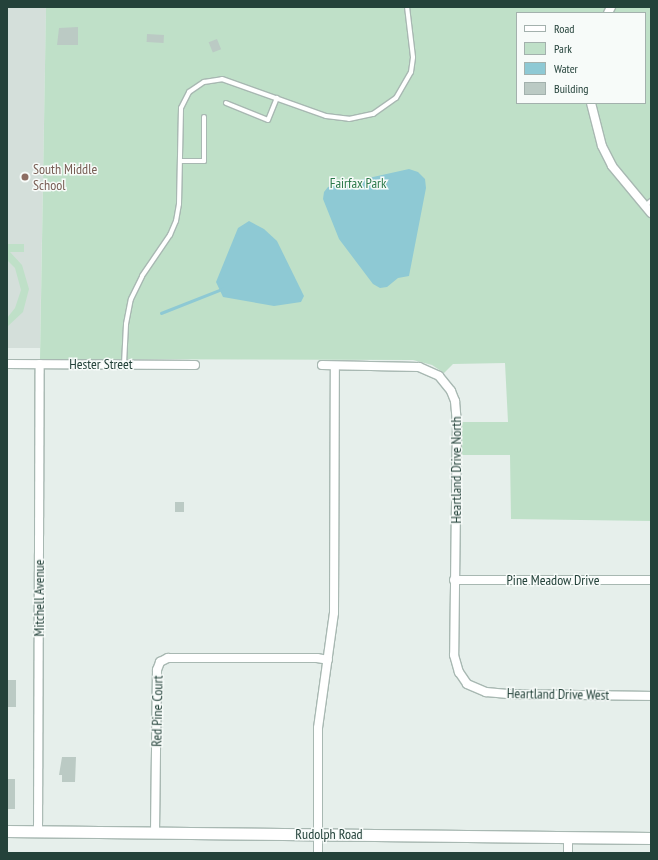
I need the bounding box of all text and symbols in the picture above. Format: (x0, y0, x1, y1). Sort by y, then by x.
legend (516, 12, 646, 104)
text: Road (554, 21, 574, 36)
text: Park (554, 41, 572, 56)
text: Water (554, 61, 578, 76)
text: Building (554, 81, 589, 96)
place label: South Middle School (33, 161, 97, 194)
marker: South Middle School (20, 172, 30, 182)
park label: Fairfax Park (330, 175, 386, 191)
street label: Hester Street (69, 356, 133, 372)
street label: Heartland Drive North (448, 416, 464, 524)
street label: Mitchell Avenue (31, 559, 47, 637)
street label: Pine Meadow Drive (506, 572, 600, 588)
street label: Red Pine Court (148, 675, 166, 747)
street label: Heartland Drive West (507, 685, 609, 703)
street label: Rudolph Road (295, 826, 363, 842)

